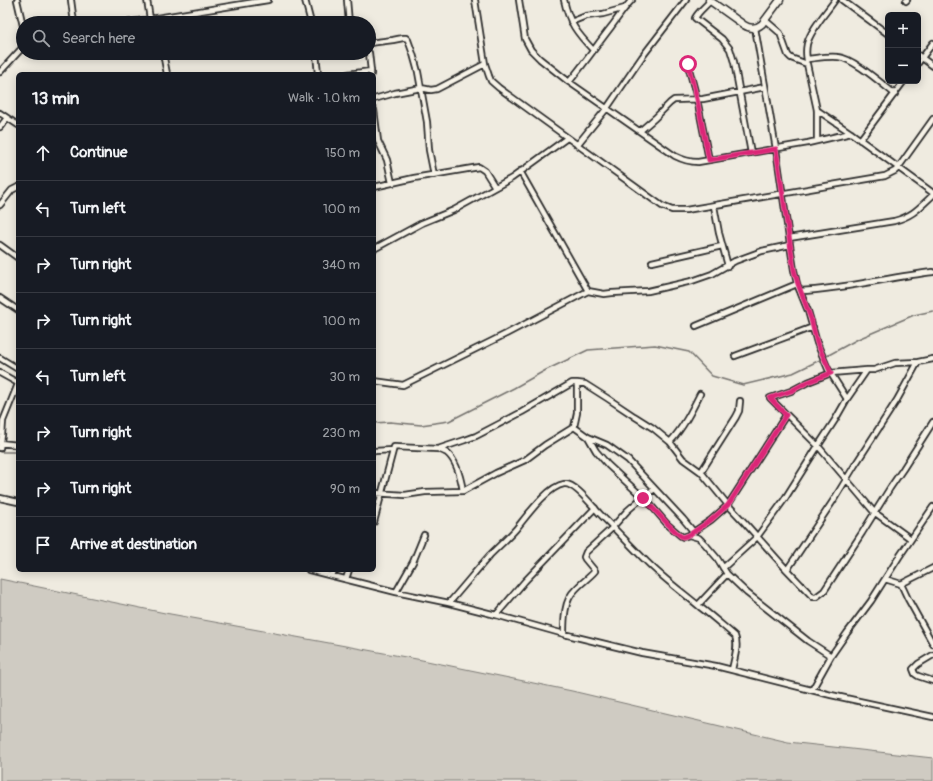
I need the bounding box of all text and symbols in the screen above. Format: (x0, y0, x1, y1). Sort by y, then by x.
map controls (885, 12, 921, 84)
button: + (885, 12, 921, 48)
search box (16, 16, 376, 60)
icon: search (30, 27, 52, 49)
text: Search here (62, 29, 135, 48)
button: − (885, 48, 921, 84)
route start (679, 55, 697, 73)
text: 13 min (32, 88, 79, 109)
text: Walk · 1.0 km (288, 90, 360, 106)
icon: ahead (32, 142, 54, 164)
text: Continue (70, 143, 128, 162)
text: 150 m (325, 145, 360, 161)
icon: left (32, 198, 54, 220)
text: Turn left (70, 199, 126, 218)
text: 100 m (323, 201, 360, 217)
icon: right (32, 254, 54, 276)
text: Turn right (70, 255, 131, 274)
text: 340 m (322, 257, 360, 273)
icon: right (32, 310, 54, 332)
text: Turn right (70, 311, 131, 330)
text: 100 m (323, 313, 360, 329)
icon: left (32, 366, 54, 388)
text: Turn left (70, 367, 126, 386)
text: 30 m (330, 369, 360, 385)
icon: right (32, 422, 54, 444)
text: Turn right (70, 423, 131, 442)
text: 230 m (323, 425, 360, 441)
icon: right (32, 478, 54, 500)
text: Turn right (70, 479, 131, 498)
text: 90 m (330, 481, 360, 497)
route end (634, 489, 652, 507)
icon: arrive (32, 534, 54, 556)
text: Arrive at destination (70, 535, 197, 554)

